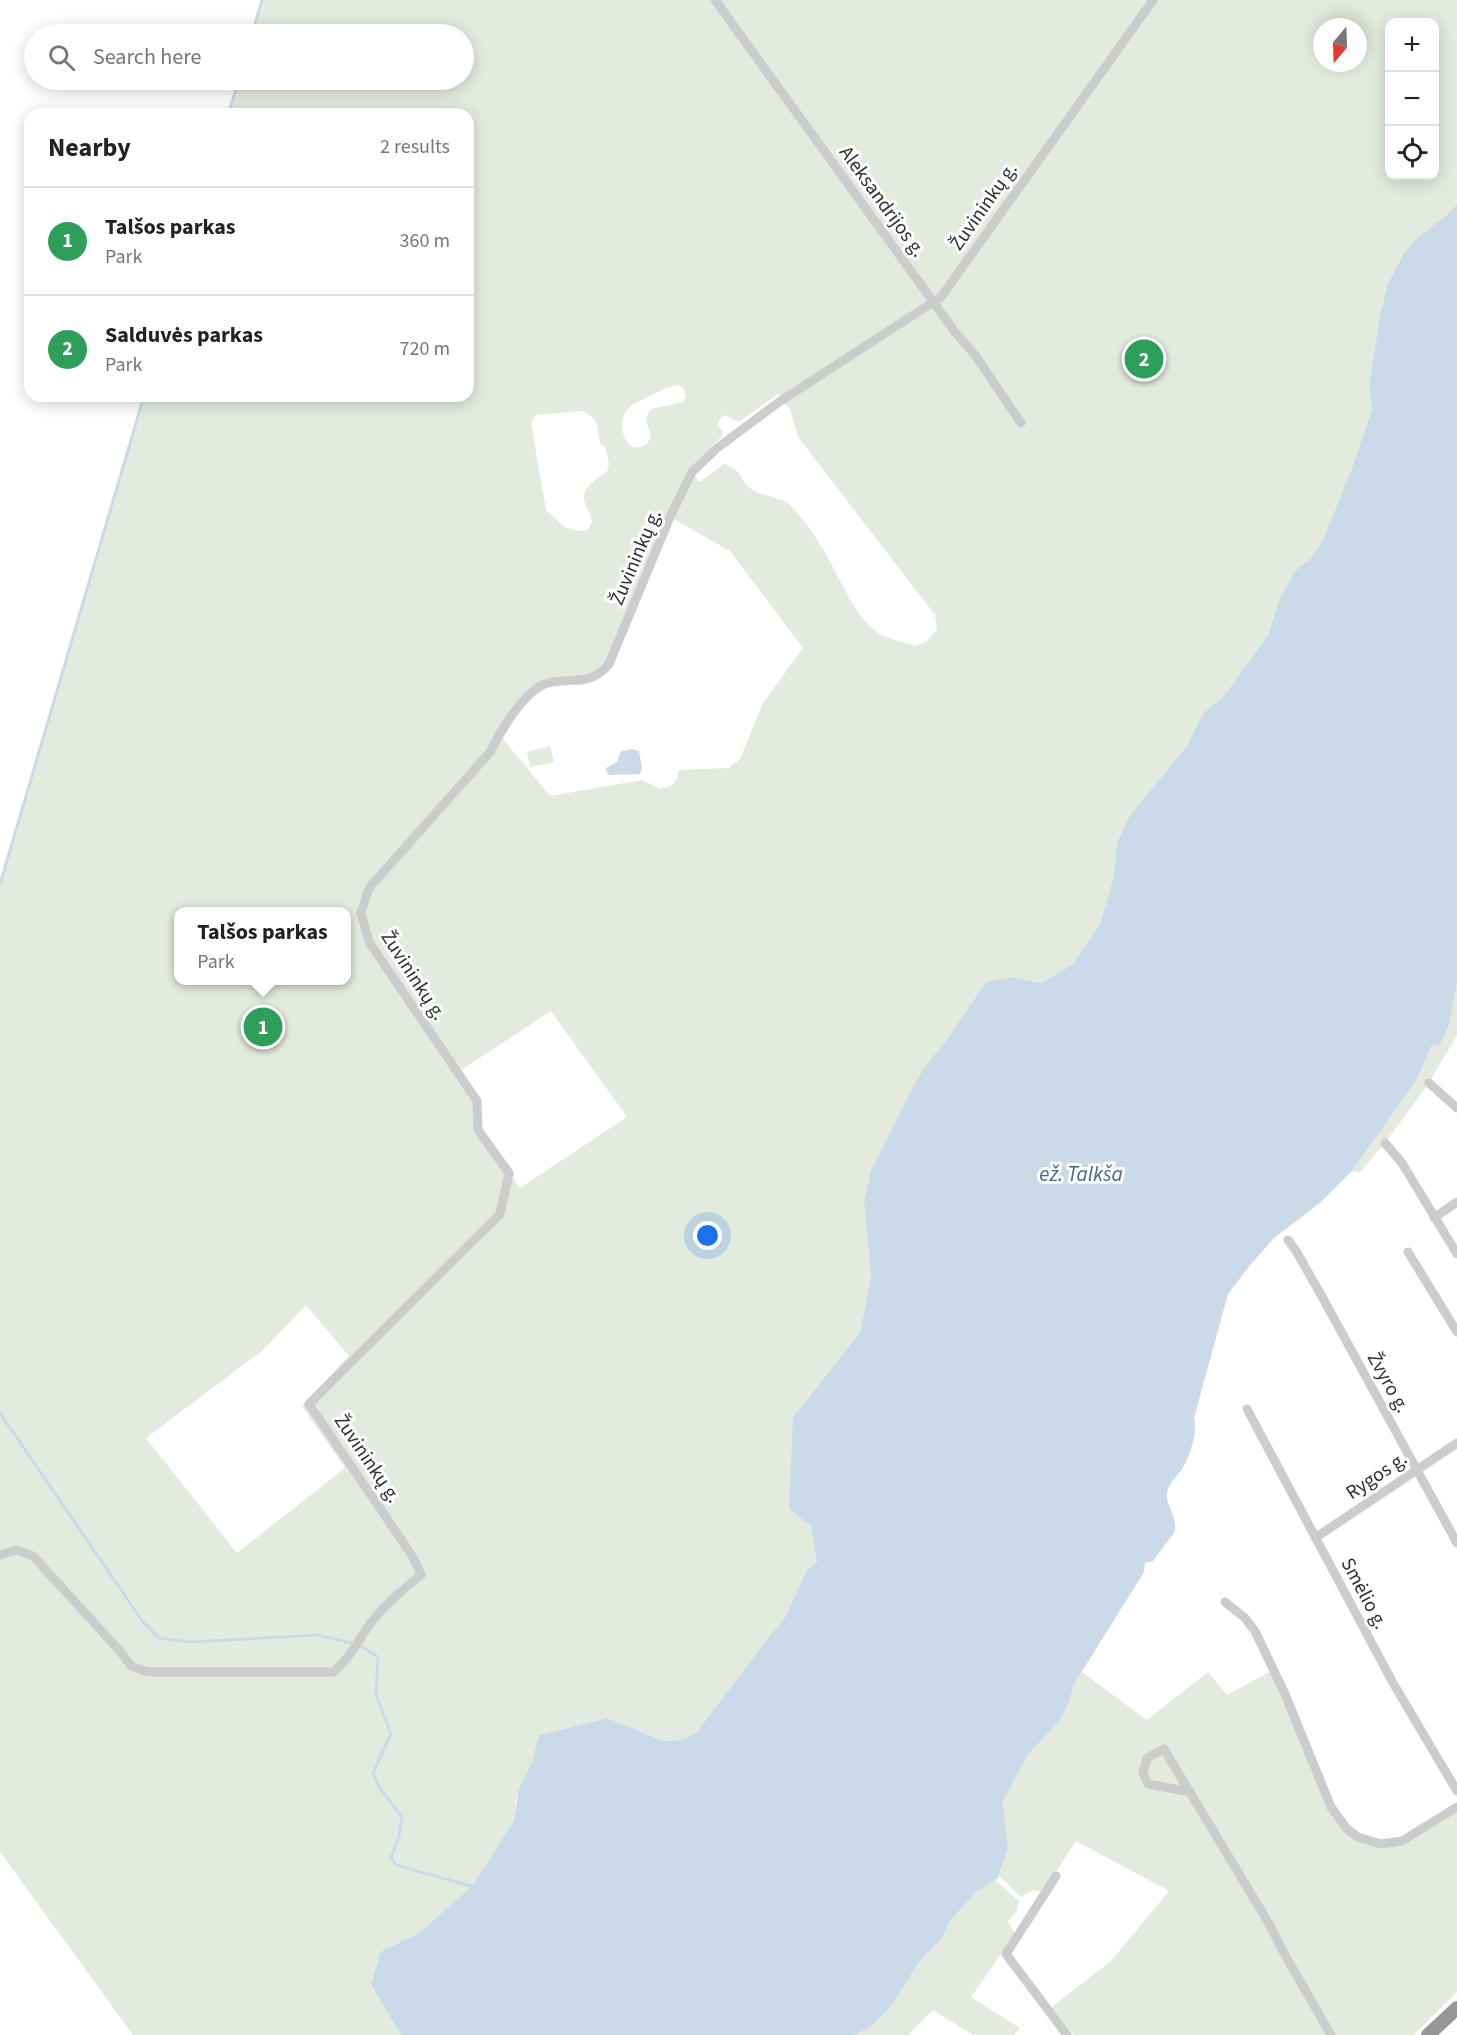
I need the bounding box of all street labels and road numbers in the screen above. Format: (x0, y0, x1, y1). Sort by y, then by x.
street label: Aleksandrijos g. (832, 140, 932, 263)
street label: Žuvininkų g. (943, 157, 1024, 256)
street label: Žuvininkų g. (603, 505, 669, 610)
street label: Žuvininkų g. (374, 925, 453, 1026)
street label: Žvyro g. (1360, 1347, 1416, 1418)
street label: Žuvininkų g. (327, 1409, 407, 1509)
street label: Rygos g. (1340, 1445, 1413, 1507)
street label: Smėlio g. (1334, 1553, 1395, 1634)

